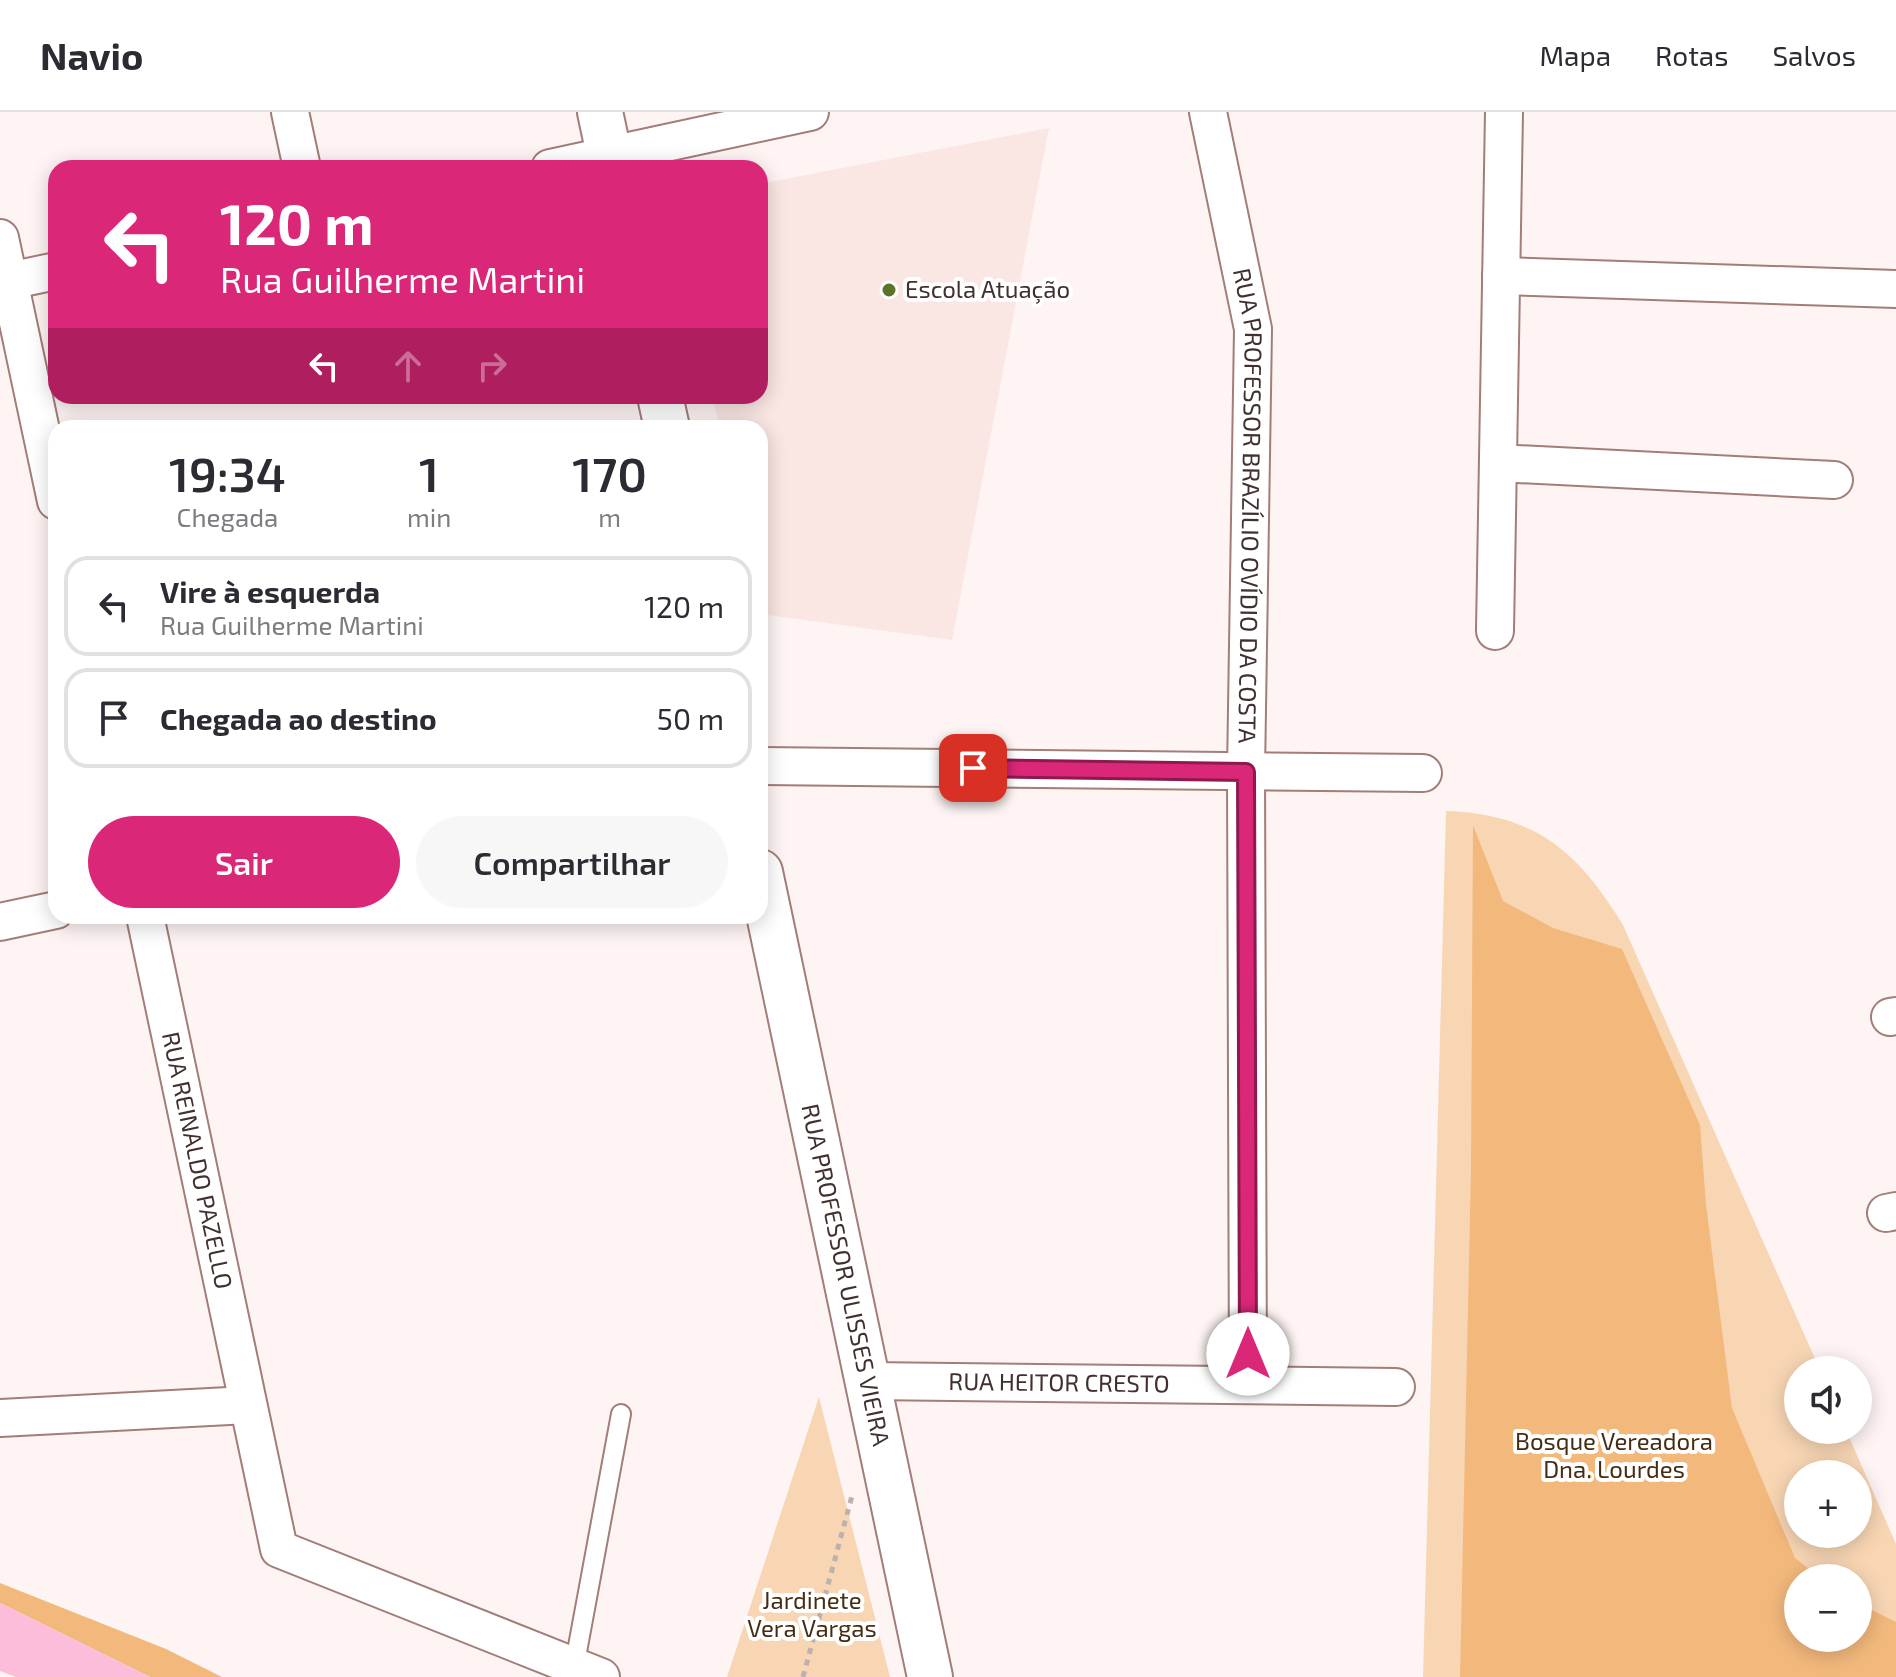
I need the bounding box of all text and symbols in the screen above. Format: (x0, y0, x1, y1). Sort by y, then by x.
text: Navio (40, 32, 143, 78)
text: Mapa (1540, 38, 1611, 72)
text: Rotas (1655, 38, 1728, 72)
text: Salvos (1772, 38, 1856, 72)
text: 120 m (220, 189, 374, 256)
icon: left (88, 192, 192, 296)
text: Rua Guilherme Martini (220, 257, 585, 300)
street label: RUA PROFESSOR BRAZÍLIO OVÍDIO DA COSTA (1228, 265, 1269, 744)
place label: Escola Atuação (905, 274, 1070, 304)
marker: Escola Atuação (880, 281, 898, 299)
icon: left (302, 344, 346, 388)
icon: ahead (386, 344, 430, 388)
icon: right (470, 344, 514, 388)
text: 19:34 (169, 444, 286, 502)
text: 1 (419, 444, 439, 502)
text: 170 (572, 444, 647, 502)
text: Chegada (177, 501, 278, 532)
text: min (407, 501, 451, 532)
text: m (598, 501, 621, 532)
text: Vire à esquerda (160, 573, 380, 609)
icon: left (92, 584, 136, 628)
text: 120 m (644, 588, 724, 624)
text: Rua Guilherme Martini (160, 609, 424, 640)
icon: arrive (92, 696, 136, 740)
text: Chegada ao destino (160, 700, 437, 736)
text: 50 m (657, 700, 724, 736)
pin (939, 734, 1007, 802)
icon: arrive (951, 746, 995, 790)
button: Sair (88, 816, 400, 908)
button: Compartilhar (416, 816, 728, 908)
street label: RUA REINALDO PAZELLO (157, 1029, 240, 1292)
street label: RUA PROFESSOR ULISSES VIEIRA (796, 1101, 897, 1448)
position arrow (1206, 1312, 1290, 1396)
map controls (1784, 1356, 1872, 1652)
button: sound (1784, 1356, 1872, 1444)
street label: RUA HEITOR CRESTO (948, 1366, 1170, 1397)
park label: Bosque Vereadora Dna. Lourdes (1515, 1426, 1713, 1483)
button: + (1784, 1460, 1872, 1548)
button: − (1784, 1564, 1872, 1652)
park label: Jardinete Vera Vargas (747, 1585, 877, 1642)

